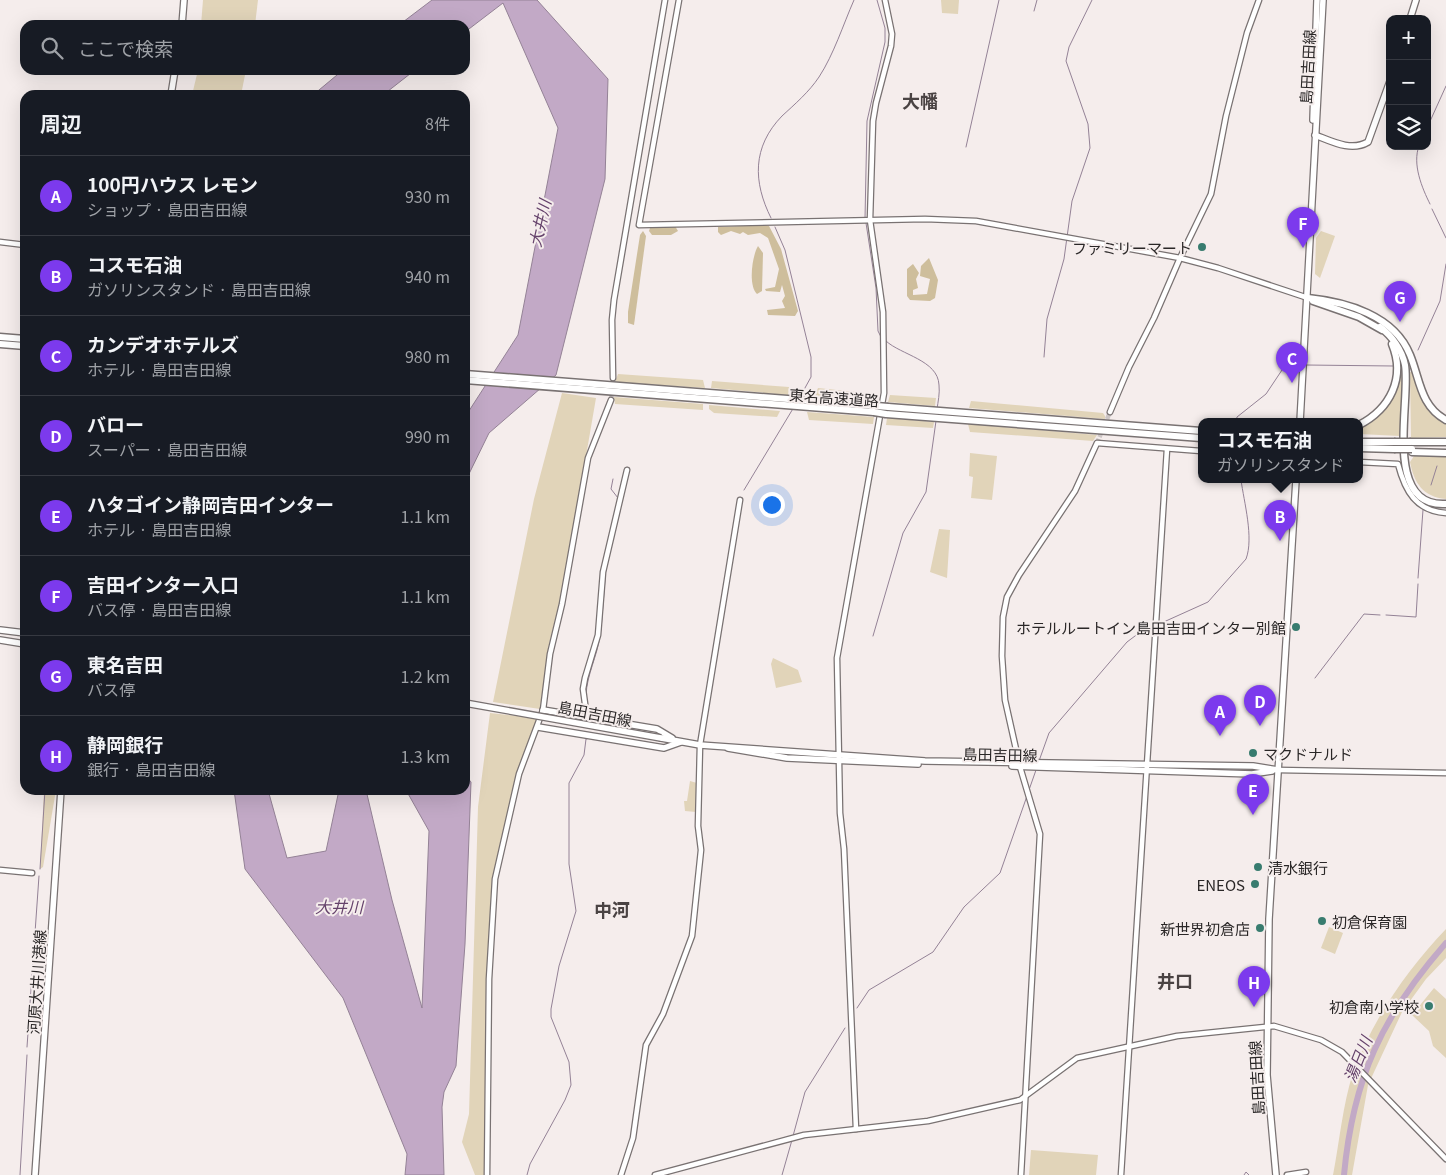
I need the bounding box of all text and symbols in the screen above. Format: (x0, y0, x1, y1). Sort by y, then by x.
map controls (1386, 15, 1431, 150)
button: + (1386, 15, 1431, 60)
search box (20, 20, 470, 75)
street label: 島田吉田線 (1295, 29, 1319, 105)
icon: search (38, 34, 66, 62)
text: ここで検索 (78, 34, 173, 61)
button: − (1386, 60, 1431, 105)
district label: 大幡 (902, 87, 938, 113)
button: layers (1386, 105, 1431, 150)
text: 周辺 (40, 108, 82, 138)
text: 8件 (425, 111, 450, 135)
text: 100円ハウス レモン (87, 170, 258, 197)
text: A (51, 184, 61, 208)
text: 930 m (405, 184, 450, 208)
water label: 大井川 (522, 195, 557, 249)
text: ショップ · 島田吉田線 (87, 197, 247, 221)
pin: F (1287, 207, 1319, 248)
place label: ファミリーマート (1072, 237, 1192, 258)
marker: ファミリーマート (1196, 241, 1208, 253)
text: コスモ石油 (87, 250, 182, 277)
text: B (51, 264, 61, 288)
text: 940 m (405, 264, 450, 288)
text: ガソリンスタンド · 島田吉田線 (87, 277, 311, 301)
pin: G (1384, 281, 1416, 322)
text: カンデオホテルズ (87, 330, 239, 357)
pin: C (1276, 342, 1308, 383)
text: C (51, 344, 61, 368)
text: 980 m (405, 344, 450, 368)
text: ホテル · 島田吉田線 (87, 357, 231, 381)
street label: 東名高速道路 (788, 383, 880, 411)
text: バロー (87, 410, 144, 437)
popup (1198, 418, 1363, 483)
text: D (50, 424, 62, 448)
text: 990 m (405, 424, 450, 448)
text: コスモ石油 (1217, 425, 1312, 452)
text: スーパー · 島田吉田線 (87, 437, 247, 461)
text: ガソリンスタンド (1217, 452, 1344, 476)
text: ハタゴイン静岡吉田インター (87, 490, 334, 517)
your location (759, 492, 785, 518)
pin: B (1264, 500, 1296, 541)
text: E (51, 504, 61, 528)
text: 1.1 km (401, 504, 450, 528)
text: ホテル · 島田吉田線 (87, 517, 231, 541)
text: 吉田インター入口 (87, 570, 239, 597)
text: F (51, 584, 61, 608)
text: 1.1 km (401, 584, 450, 608)
text: バス停 · 島田吉田線 (87, 597, 231, 621)
place label: ホテルルートイン島田吉田インター別館 (1016, 617, 1286, 638)
marker: ホテルルートイン島田吉田インター別館 (1290, 621, 1302, 633)
text: 東名吉田 (87, 650, 163, 677)
text: G (50, 664, 62, 688)
text: 1.2 km (401, 664, 450, 688)
text: バス停 (87, 677, 135, 701)
pin: D (1244, 685, 1276, 726)
pin: A (1204, 695, 1236, 736)
street label: 島田吉田線 (556, 696, 634, 730)
text: 静岡銀行 (87, 730, 163, 757)
street label: 島田吉田線 (962, 743, 1038, 765)
place label: マクドナルド (1263, 743, 1353, 764)
text: H (50, 744, 62, 768)
text: 1.3 km (401, 744, 450, 768)
marker: マクドナルド (1247, 747, 1259, 759)
text: 銀行 · 島田吉田線 (87, 757, 215, 781)
pin: E (1237, 774, 1269, 815)
place label: 清水銀行 (1268, 857, 1328, 878)
marker: 清水銀行 (1252, 861, 1264, 873)
place label: ENEOS (1196, 874, 1245, 895)
marker: ENEOS (1249, 878, 1261, 890)
water label: 大井川 (315, 894, 365, 918)
district label: 中河 (594, 896, 630, 922)
place label: 初倉保育園 (1332, 911, 1407, 932)
marker: 初倉保育園 (1316, 915, 1328, 927)
place label: 新世界初倉店 (1160, 918, 1250, 939)
marker: 新世界初倉店 (1254, 922, 1266, 934)
street label: 河原大井川港線 (22, 929, 50, 1035)
pin: H (1238, 966, 1270, 1007)
district label: 井口 (1157, 967, 1193, 993)
place label: 初倉南小学校 (1329, 996, 1419, 1017)
marker: 初倉南小学校 (1423, 1000, 1435, 1012)
water label: 湯日川 (1337, 1030, 1378, 1086)
street label: 島田吉田線 (1244, 1040, 1268, 1116)

